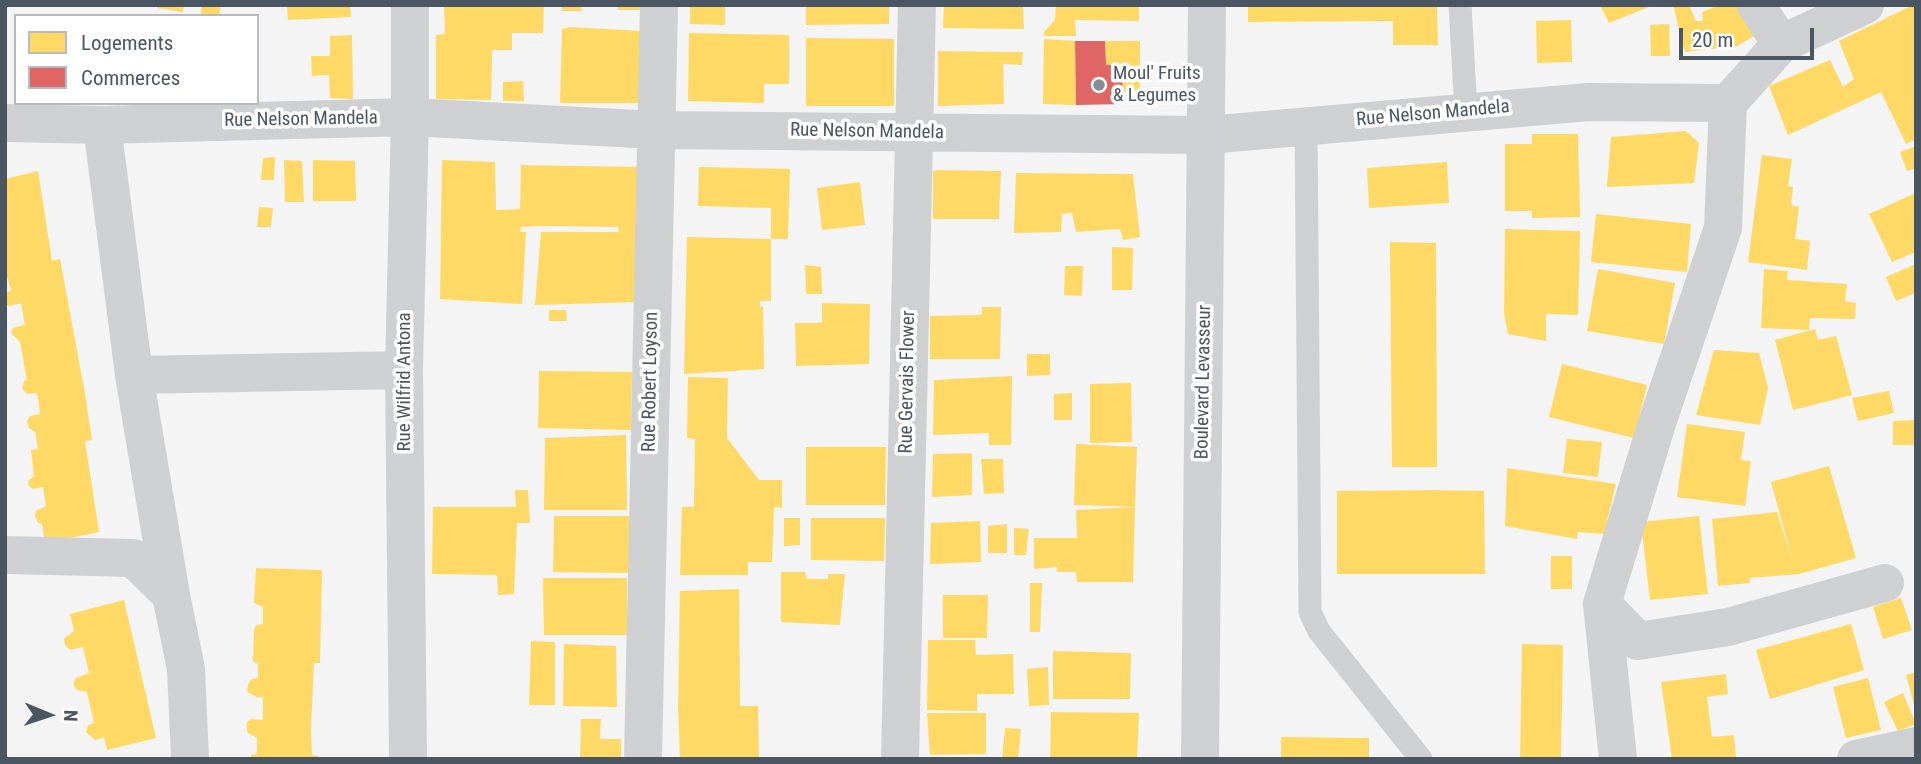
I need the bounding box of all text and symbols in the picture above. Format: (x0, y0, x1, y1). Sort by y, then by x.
legend (14, 14, 259, 105)
scale bar (1683, 14, 1818, 58)
text: 20 m (1692, 28, 1733, 52)
text: Logements (81, 31, 173, 55)
place label: Moul' Fruits & Legumes (1113, 63, 1201, 107)
text: Commerces (81, 66, 180, 90)
marker: Moul' Fruits & Legumes (1091, 77, 1107, 93)
street label: Rue Nelson Mandela (1355, 96, 1511, 132)
street label: Rue Nelson Mandela (224, 107, 378, 133)
street label: Rue Nelson Mandela (790, 119, 944, 145)
street label: Boulevard Levasseur (1191, 304, 1217, 460)
street label: Rue Gervais Flower (895, 310, 921, 454)
street label: Rue Wilfrid Antona (394, 312, 416, 452)
street label: Rue Robert Loyson (638, 312, 664, 452)
north arrow (14, 680, 84, 750)
text: N (59, 710, 82, 722)

